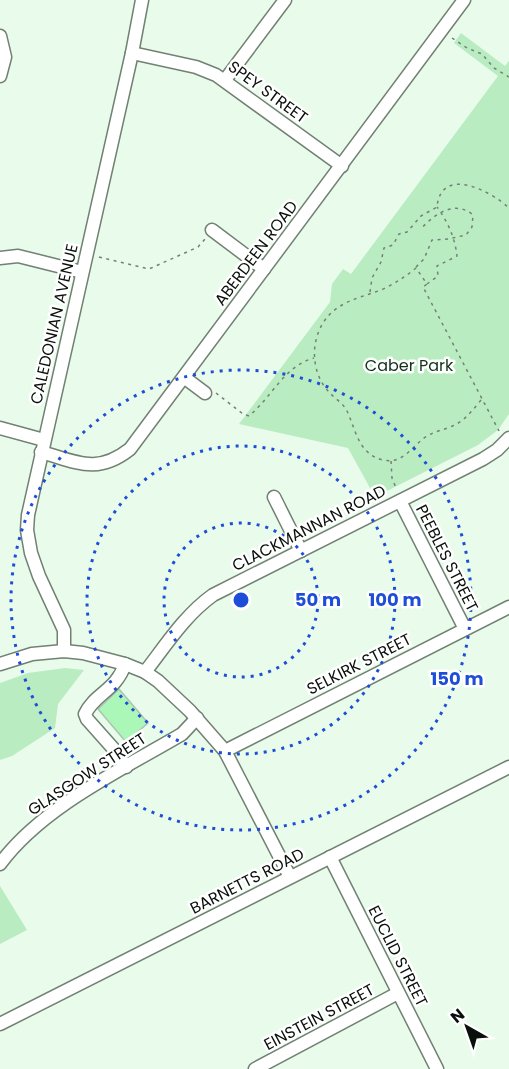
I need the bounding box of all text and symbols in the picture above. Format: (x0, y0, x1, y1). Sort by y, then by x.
street label: SPEY STREET (223, 55, 313, 129)
street label: ABERDEEN ROAD (209, 196, 303, 310)
street label: CALEDONIAN AVENUE (24, 242, 84, 406)
park label: Caber Park (365, 354, 454, 377)
street label: CLACKMANNAN ROAD (228, 479, 390, 577)
street label: PEEBLES STREET (410, 501, 484, 616)
text: 50 m (295, 587, 341, 612)
text: 100 m (368, 587, 422, 612)
centre of rings (231, 590, 251, 610)
street label: SELKIRK STREET (303, 628, 416, 700)
text: 150 m (430, 666, 484, 691)
street label: GLASGOW STREET (23, 727, 151, 821)
street label: BARNETTS ROAD (186, 842, 308, 920)
street label: EUCLID STREET (363, 901, 434, 1011)
street label: EINSTEIN STREET (260, 978, 379, 1056)
north arrow (437, 997, 497, 1057)
text: N (446, 1003, 470, 1029)

